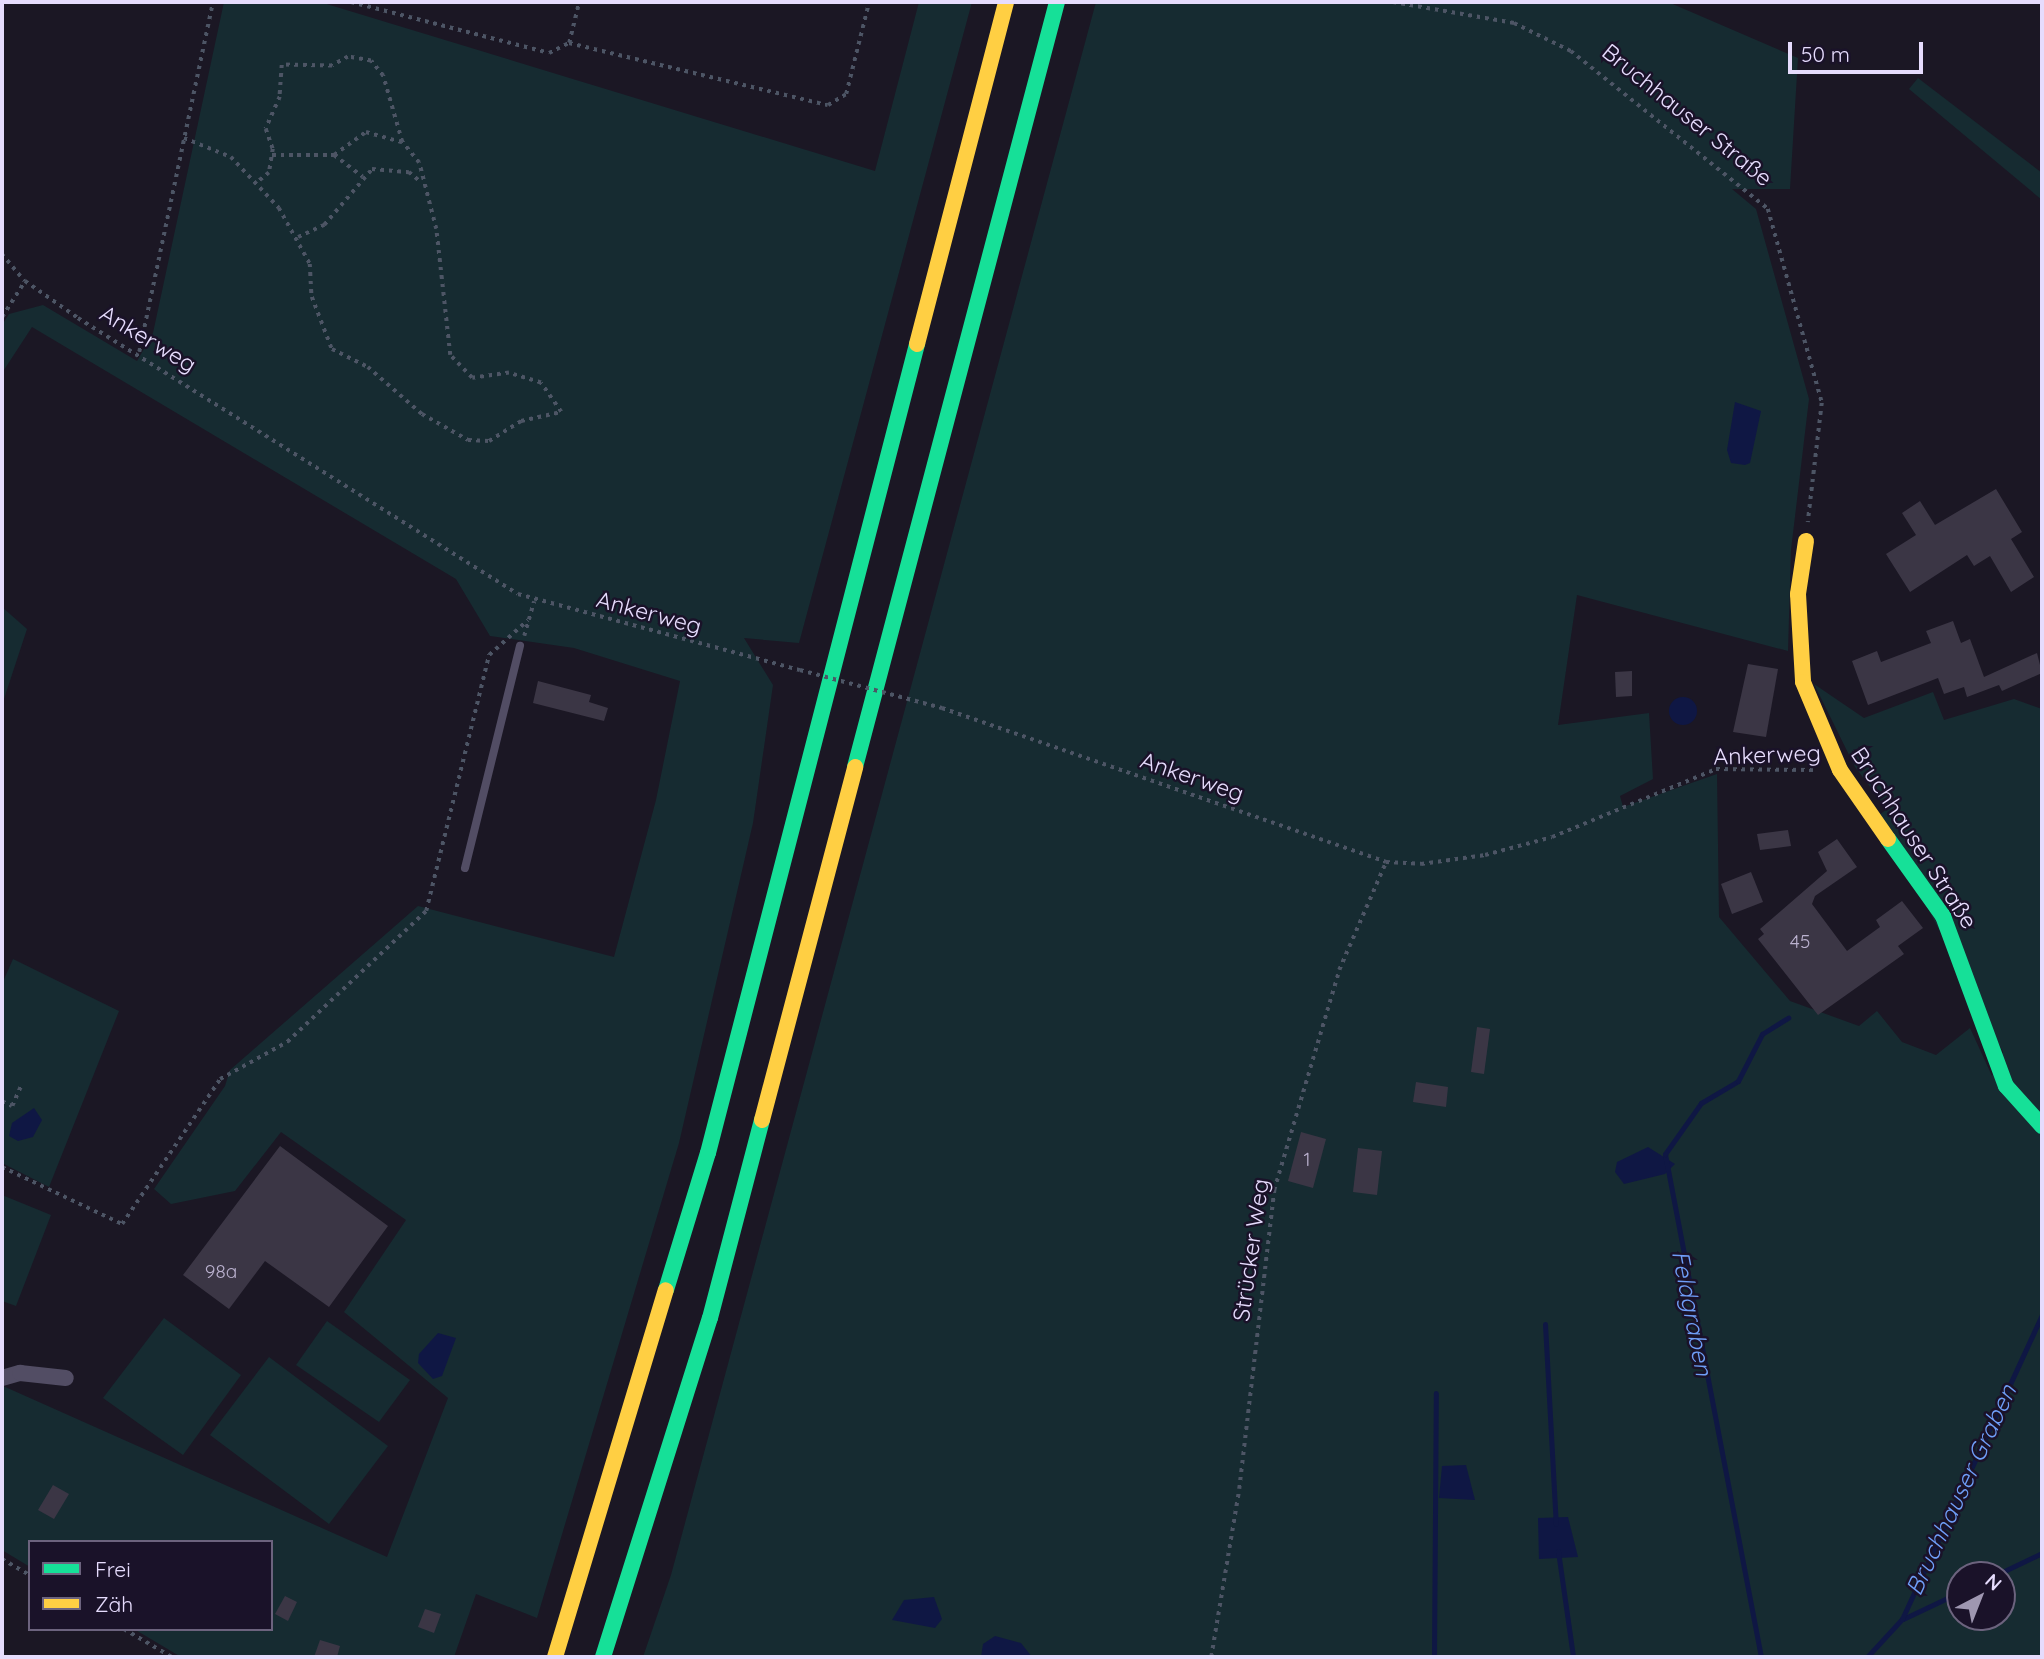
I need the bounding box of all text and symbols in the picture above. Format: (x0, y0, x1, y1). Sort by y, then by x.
scale bar (1792, 28, 1927, 72)
street label: Bruchhauser Straße (1596, 38, 1778, 192)
text: 50 m (1801, 41, 1850, 67)
street label: Ankerweg (95, 299, 201, 379)
street label: Ankerweg (594, 586, 704, 640)
street label: Ankerweg (1713, 739, 1821, 771)
street label: Bruchhauser Straße (1845, 742, 1983, 934)
street label: Ankerweg (1137, 746, 1247, 808)
house number: 45 (1790, 931, 1810, 953)
house number: 1 (1303, 1149, 1311, 1171)
street label: Strücker Weg (1227, 1177, 1275, 1323)
water label: Feldgraben (1666, 1248, 1718, 1378)
house number: 98a (205, 1261, 237, 1283)
water label: Bruchhauser Graben (1900, 1380, 2022, 1600)
legend (28, 1540, 273, 1631)
text: Frei (95, 1556, 131, 1582)
north arrow (1946, 1561, 2016, 1631)
text: N (1980, 1568, 2007, 1595)
text: Zäh (95, 1591, 133, 1617)

